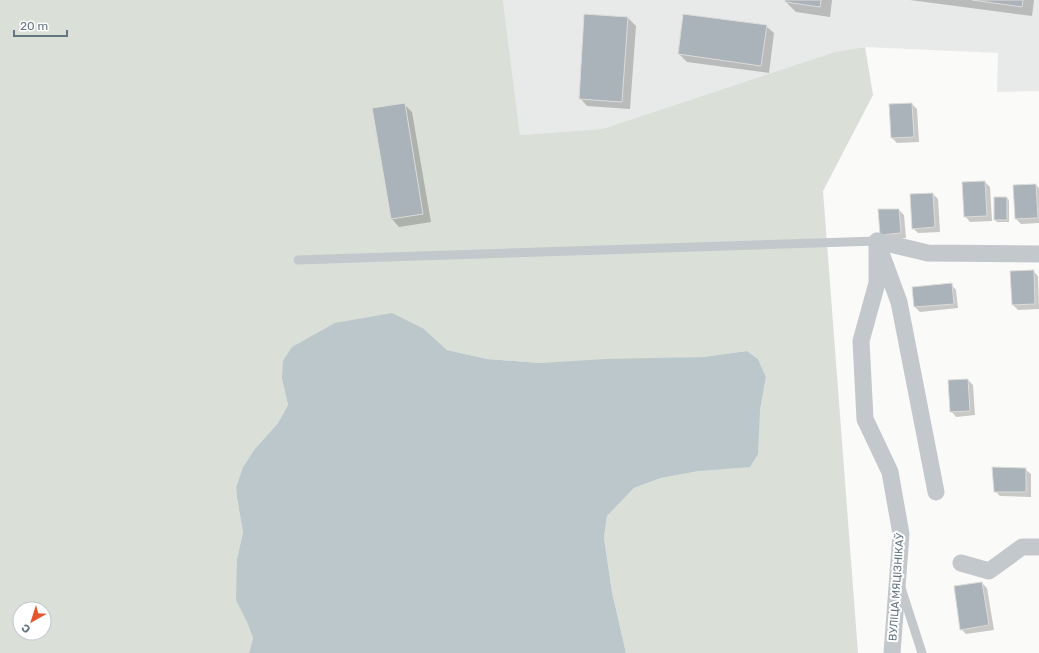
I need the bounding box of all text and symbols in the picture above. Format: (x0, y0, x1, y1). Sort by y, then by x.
scale bar (14, 12, 67, 38)
text: 20 m (20, 19, 48, 33)
street label: ВУЛІЦА МЯЦІЗНІКАЎ (886, 532, 907, 641)
north arrow (12, 601, 52, 641)
text: С (19, 621, 33, 636)

